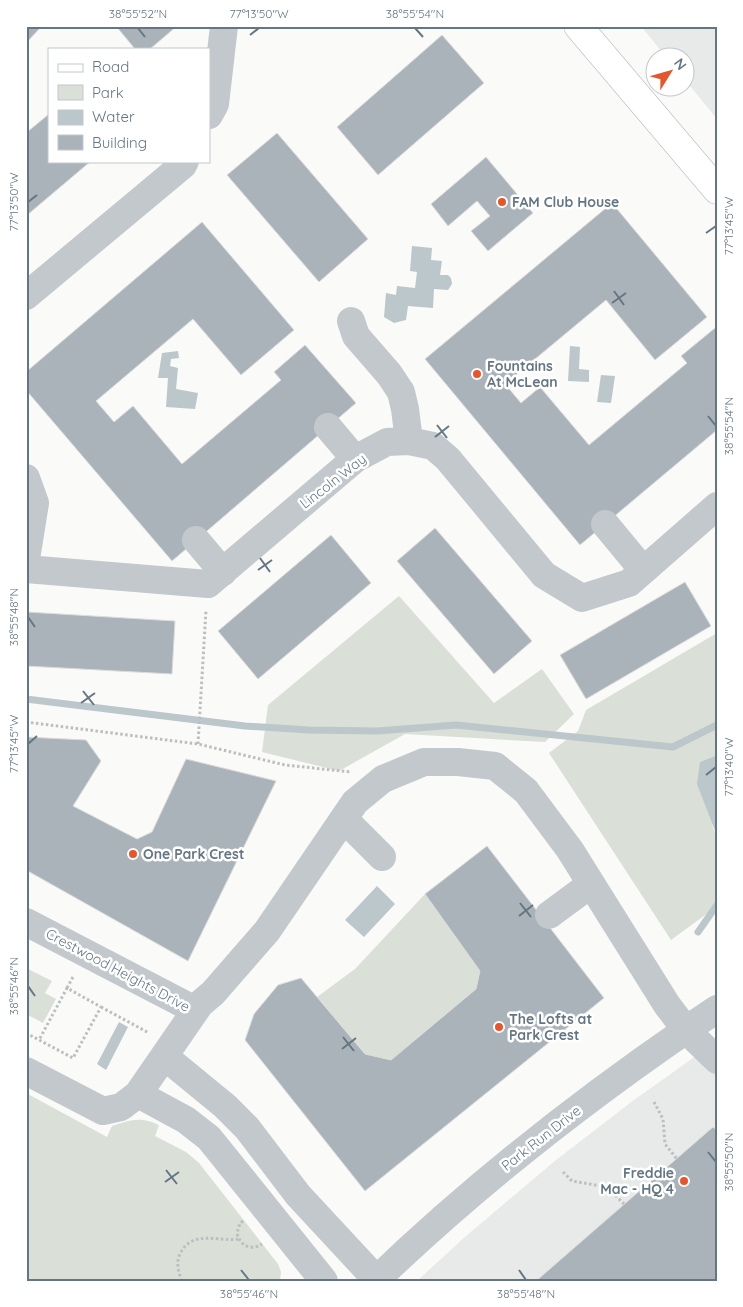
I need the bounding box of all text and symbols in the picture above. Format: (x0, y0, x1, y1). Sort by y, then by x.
text: 38°55'52"N (109, 6, 167, 21)
text: 77°13'50"W (229, 6, 289, 21)
text: 38°55'54"N (386, 6, 444, 21)
legend (48, 48, 210, 162)
north arrow (646, 48, 696, 98)
text: N (670, 55, 691, 74)
text: Road (92, 57, 129, 76)
text: Park (92, 83, 124, 102)
text: Water (92, 107, 135, 126)
text: Building (92, 133, 147, 152)
text: 77°13'50"W (6, 172, 21, 232)
place label: FAM Club House (512, 193, 619, 211)
marker: FAM Club House (496, 196, 508, 208)
text: 77°13'45"W (721, 196, 736, 255)
place label: Fountains At McLean (487, 357, 558, 391)
marker: Fountains At McLean (471, 368, 483, 380)
text: 38°55'54"N (721, 397, 736, 455)
street label: Lincoln Way (296, 450, 370, 512)
text: 38°55'48"N (6, 588, 21, 646)
text: 77°13'45"W (6, 714, 21, 773)
text: 77°13'40"W (721, 737, 736, 797)
place label: One Park Crest (143, 845, 245, 863)
marker: One Park Crest (127, 848, 139, 860)
street label: Crestwood Heights Drive (43, 924, 193, 1016)
text: 38°55'46"N (6, 957, 21, 1015)
place label: The Lofts at Park Crest (509, 1010, 592, 1044)
marker: The Lofts at Park Crest (493, 1021, 505, 1033)
street label: Park Run Drive (498, 1101, 585, 1175)
text: 38°55'50"N (721, 1132, 736, 1192)
place label: Freddie Mac - HQ 4 (600, 1164, 674, 1198)
marker: Freddie Mac - HQ 4 (678, 1175, 690, 1187)
text: 38°55'46"N (220, 1286, 278, 1301)
text: 38°55'48"N (497, 1286, 555, 1301)

